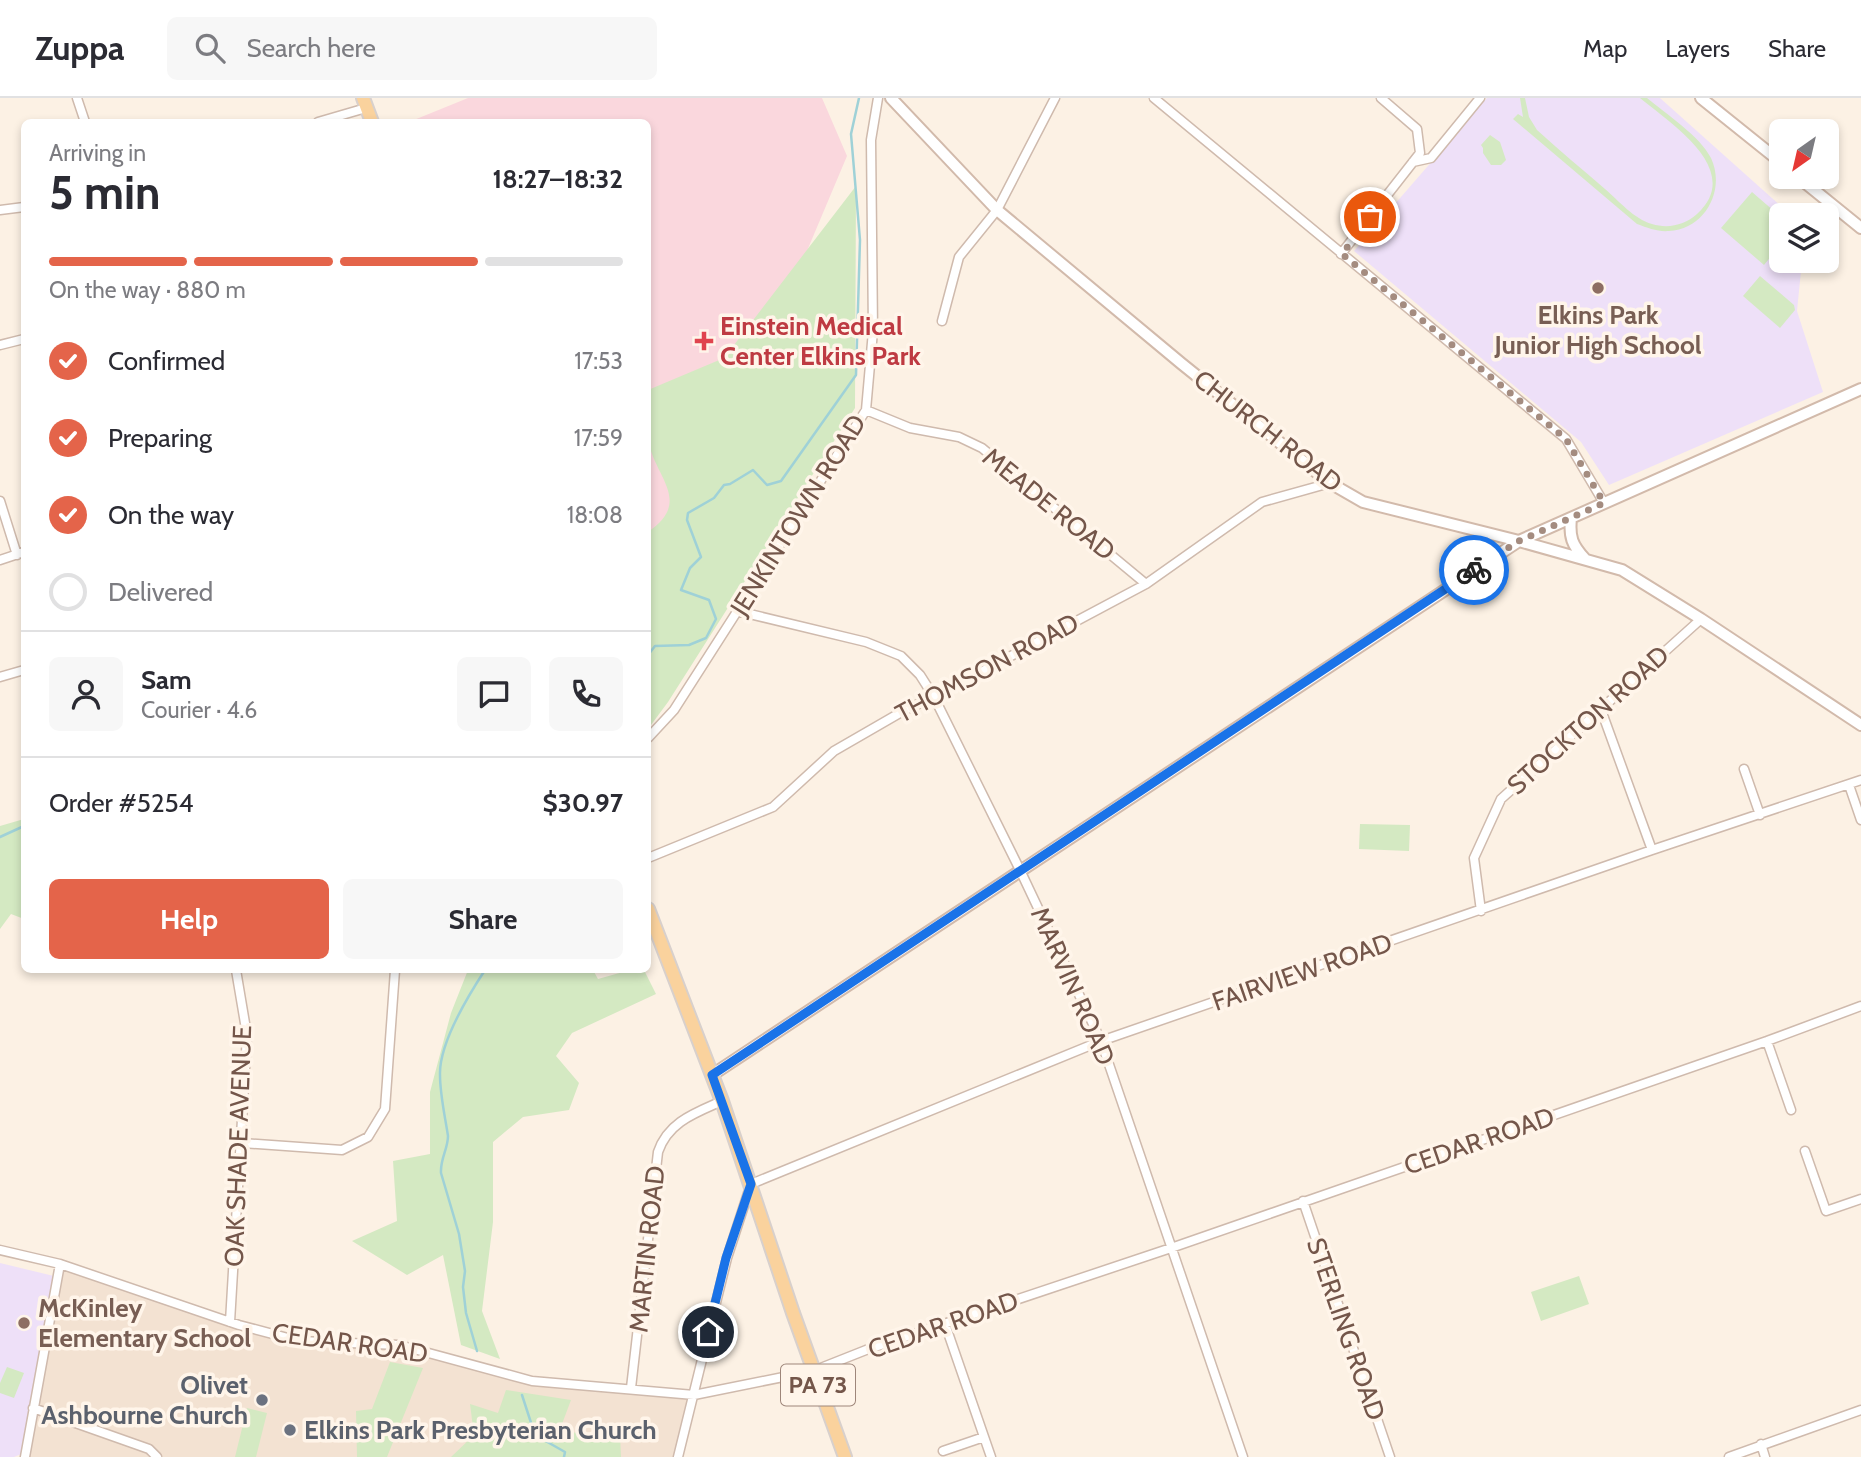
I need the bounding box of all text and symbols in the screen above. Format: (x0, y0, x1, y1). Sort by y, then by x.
search box (167, 17, 657, 80)
text: Zuppa (35, 28, 125, 68)
icon: search (191, 29, 229, 67)
text: Search here (247, 32, 376, 64)
text: Map (1583, 34, 1627, 63)
text: Layers (1665, 34, 1730, 63)
text: Share (1768, 34, 1826, 63)
north arrow (1769, 119, 1839, 189)
map controls (1769, 119, 1839, 273)
text: Arriving in (49, 139, 146, 167)
text: 18:27–18:32 (492, 163, 623, 195)
text: 5 min (49, 165, 160, 221)
pin (1340, 187, 1400, 247)
icon: bag (1351, 198, 1389, 236)
button: layers (1769, 203, 1839, 273)
text: On the way · 880 m (49, 276, 246, 304)
marker: Elkins Park Junior High School (1590, 280, 1606, 296)
place label: Elkins Park Junior High School (1493, 299, 1702, 361)
place label: Einstein Medical Center Elkins Park (720, 310, 921, 372)
marker: Einstein Medical Center Elkins Park (694, 331, 714, 351)
icon: check (49, 342, 87, 380)
text: Confirmed (108, 345, 225, 377)
text: 17:53 (574, 347, 623, 375)
street label: CHURCH ROAD (1187, 363, 1349, 499)
street label: JENKINTOWN ROAD (723, 409, 873, 622)
icon: check (49, 419, 87, 457)
text: Preparing (108, 422, 212, 454)
text: 17:59 (574, 424, 623, 452)
street label: MEADE ROAD (976, 441, 1122, 567)
icon: check (49, 496, 87, 534)
text: On the way (108, 499, 234, 531)
text: 18:08 (567, 501, 623, 529)
courier (1439, 535, 1509, 605)
icon: bike (1455, 551, 1493, 589)
text: Delivered (108, 576, 213, 608)
street label: THOMSON ROAD (890, 606, 1084, 730)
street label: STOCKTON ROAD (1500, 639, 1676, 801)
button: person (49, 657, 123, 731)
button: chat (457, 657, 531, 731)
button: phone (549, 657, 623, 731)
text: Sam (141, 664, 192, 696)
text: Courier · 4.6 (141, 696, 257, 724)
text: Order #5254 (49, 787, 194, 819)
text: $30.97 (543, 787, 623, 819)
button: Help (49, 879, 329, 959)
button: Share (343, 879, 623, 959)
street label: MARVIN ROAD (1024, 902, 1122, 1070)
street label: FAIRVIEW ROAD (1208, 926, 1396, 1018)
street label: OAK SHADE AVENUE (218, 1025, 258, 1267)
street label: CEDAR ROAD (1400, 1100, 1558, 1182)
street label: MARTIN ROAD (622, 1164, 672, 1334)
street label: STERLING ROAD (1300, 1234, 1392, 1424)
street label: CEDAR ROAD (864, 1284, 1022, 1366)
place label: McKinley Elementary School (38, 1292, 251, 1354)
pin (678, 1302, 738, 1362)
icon: home (689, 1313, 727, 1351)
marker: McKinley Elementary School (16, 1315, 32, 1331)
street label: CEDAR ROAD (270, 1316, 430, 1370)
road number: PA 73 (781, 1364, 855, 1406)
place label: Olivet Ashbourne Church (41, 1369, 248, 1431)
marker: Olivet Ashbourne Church (254, 1392, 270, 1408)
place label: Elkins Park Presbyterian Church (304, 1414, 657, 1446)
marker: Elkins Park Presbyterian Church (282, 1422, 298, 1438)

